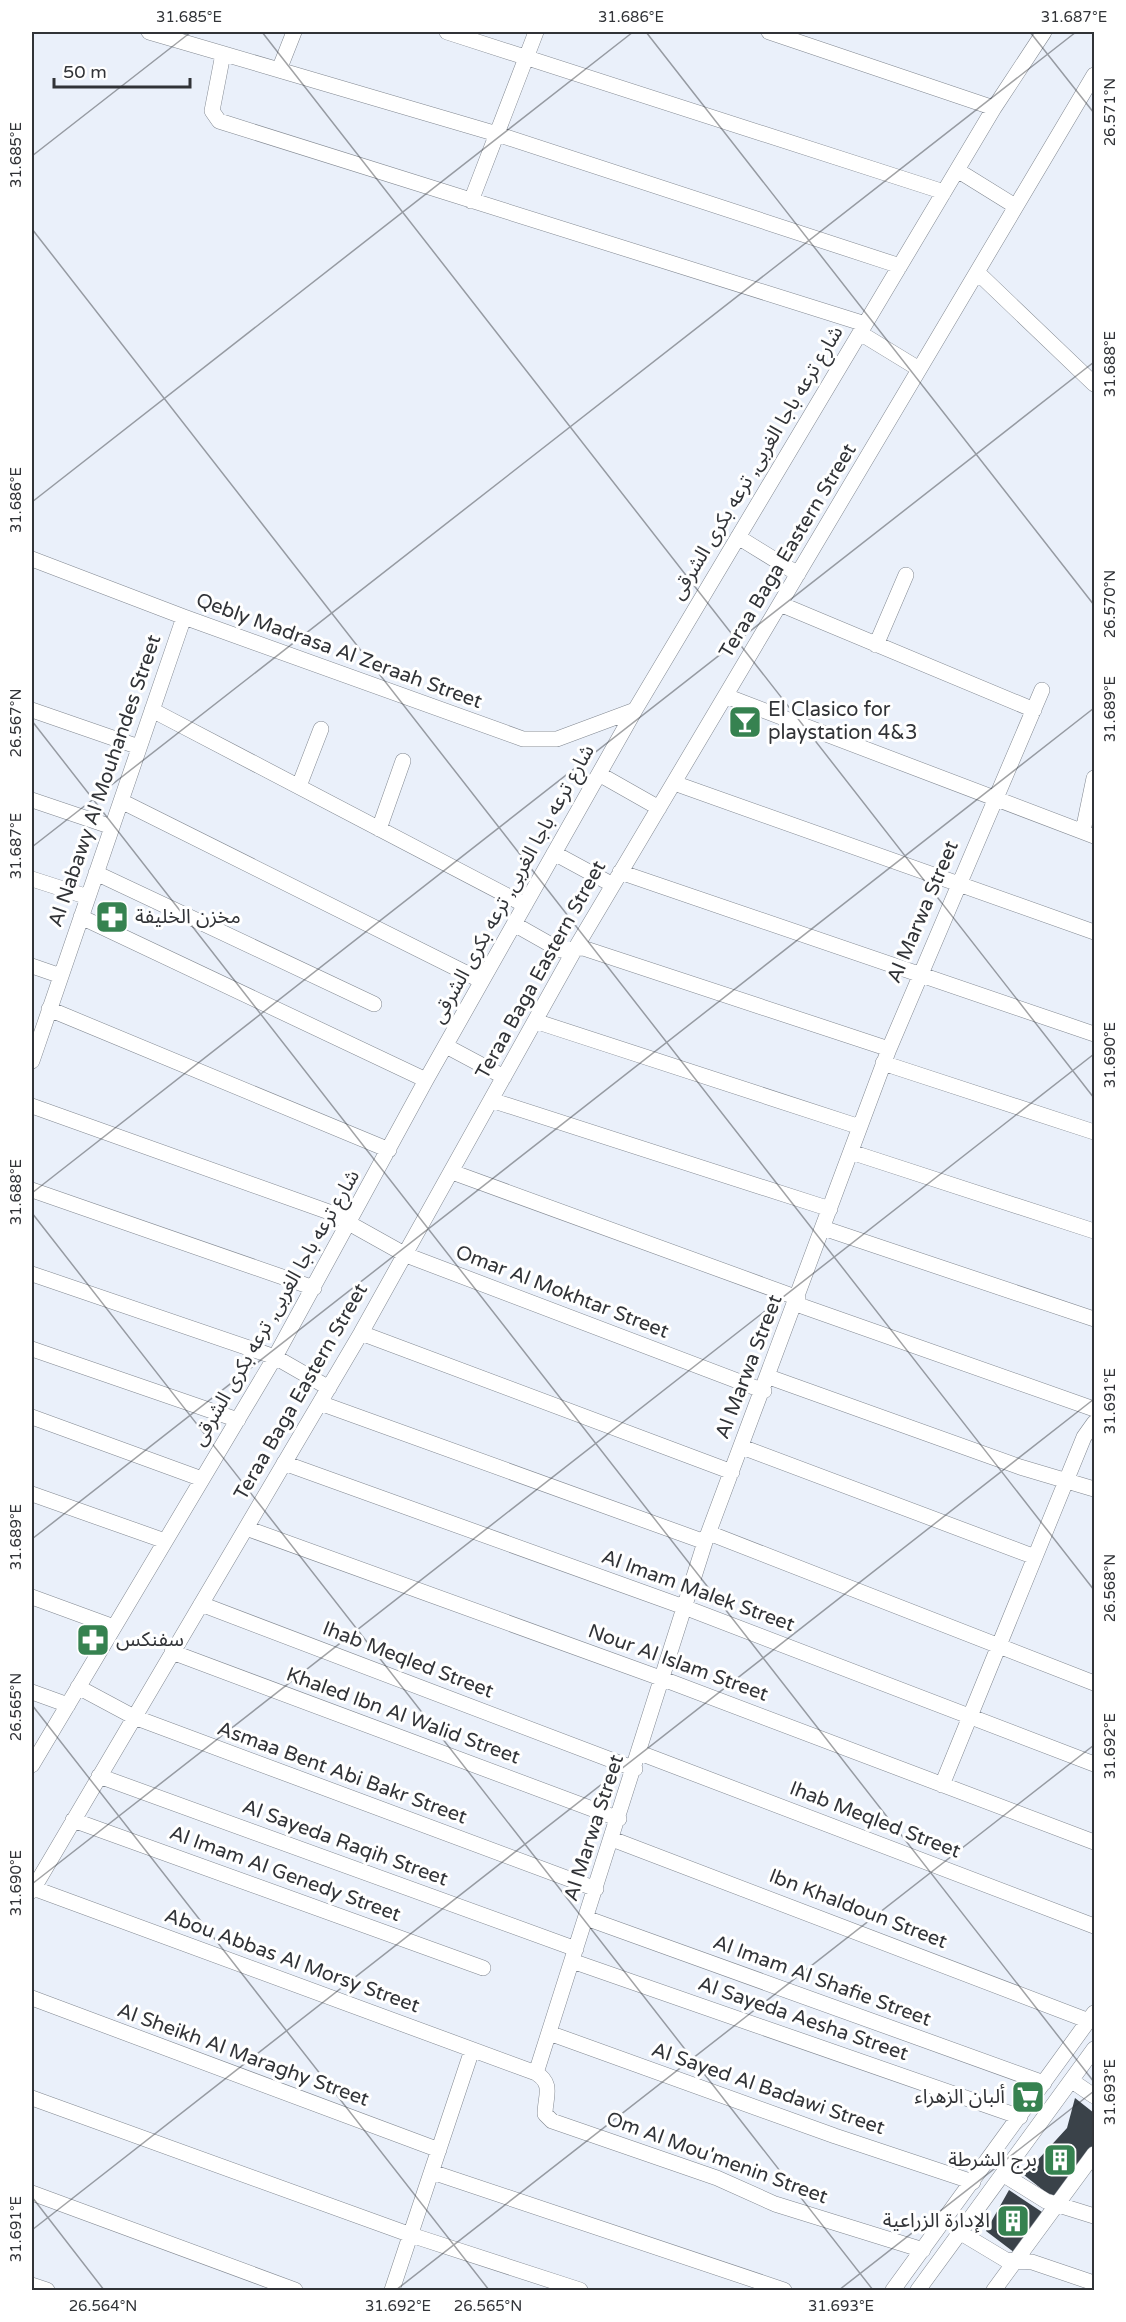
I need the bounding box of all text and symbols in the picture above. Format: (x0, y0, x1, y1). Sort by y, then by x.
text: 31.685°E (156, 8, 222, 26)
text: 31.686°E (598, 8, 664, 26)
text: 31.687°E (1041, 8, 1107, 26)
scale bar (54, 51, 190, 89)
text: 50 m (63, 61, 107, 83)
text: 26.571°N (1101, 78, 1119, 146)
text: 31.685°E (7, 122, 25, 188)
street label: شارع ترعه باجا الغربى, ترعه بكرى الشرقى (666, 322, 850, 605)
text: 31.688°E (1101, 331, 1119, 397)
street label: Teraa Baga Eastern Street (714, 439, 862, 663)
text: 31.686°E (7, 467, 25, 533)
text: 26.570°N (1101, 570, 1119, 638)
street label: Qebly Madrasa Al Zeraah Street (193, 588, 486, 714)
street label: Al Nabawy Al Mouhandes Street (44, 631, 167, 930)
text: 31.689°E (1101, 676, 1119, 742)
text: 26.567°N (7, 688, 25, 758)
place label: El Clasico for playstation 4&3 (768, 698, 917, 745)
bar icon: El Clasico for playstation 4&3 (727, 704, 763, 740)
street label: شارع ترعه باجا الغربى, ترعه بكرى الشرقى (426, 740, 602, 1029)
text: 31.687°E (7, 813, 25, 879)
street label: Al Marwa Street (882, 837, 964, 987)
street label: Teraa Baga Eastern Street (471, 856, 611, 1083)
pharmacy icon: مخزن الخليفة (94, 899, 130, 935)
place label: مخزن الخليفة (135, 905, 241, 929)
text: 31.690°E (1101, 1022, 1119, 1088)
text: 31.688°E (7, 1159, 25, 1225)
street label: شارع ترعه باجا الغربى, ترعه بكرى الشرقى (187, 1166, 367, 1451)
street label: Omar Al Mokhtar Street (452, 1240, 672, 1344)
street label: Teraa Baga Eastern Street (229, 1279, 373, 1505)
street label: Al Marwa Street (710, 1291, 788, 1443)
text: 31.691°E (1101, 1368, 1119, 1434)
text: 31.689°E (7, 1504, 25, 1570)
street label: Al Imam Malek Street (598, 1545, 798, 1637)
text: 26.568°N (1101, 1554, 1119, 1622)
street label: Ihab Meqled Street (319, 1616, 497, 1704)
street label: Nour Al Islam Street (585, 1619, 772, 1707)
pharmacy icon: سفنكس (75, 1622, 111, 1658)
place label: سفنكس (116, 1628, 184, 1652)
street label: Khaled Ibn Al Walid Street (283, 1662, 523, 1770)
text: 26.565°N (7, 1673, 25, 1741)
text: 31.692°E (1101, 1713, 1119, 1779)
street label: Asmaa Bent Abi Bakr Street (214, 1717, 470, 1830)
street label: Al Marwa Street (559, 1751, 629, 1904)
street label: Ihab Meqled Street (786, 1776, 964, 1864)
street label: Al Sayeda Raqih Street (239, 1795, 451, 1892)
street label: Al Imam Al Genedy Street (166, 1821, 404, 1927)
text: 31.690°E (7, 1850, 25, 1916)
street label: Ibn Khaldoun Street (766, 1864, 951, 1954)
street label: Abou Abbas Al Morsy Street (161, 1904, 423, 2018)
street label: Al Imam Al Shafie Street (710, 1930, 935, 2032)
street label: Al Sayeda Aesha Street (695, 1972, 912, 2066)
street label: Al Sheikh Al Maraghy Street (114, 1998, 372, 2112)
street label: Al Sayed Al Badawi Street (648, 2038, 888, 2140)
text: 31.693°E (1101, 2059, 1119, 2125)
supermarket icon: ألبان الزهراء (1010, 2079, 1046, 2115)
place label: ألبان الزهراء (915, 2084, 1005, 2109)
street label: Om Al Mou'menin Street (603, 2107, 831, 2209)
building icon: برج الشرطة (1042, 2142, 1078, 2178)
place label: برج الشرطة (948, 2148, 1037, 2174)
text: 31.691°E (7, 2196, 25, 2262)
building icon: الإدارة الزراعية (995, 2203, 1031, 2239)
place label: الإدارة الزراعية (883, 2209, 990, 2233)
text: 26.564°N (69, 2297, 137, 2315)
text: 31.692°E (365, 2297, 431, 2315)
text: 26.565°N (454, 2297, 522, 2315)
text: 31.693°E (808, 2297, 874, 2315)

